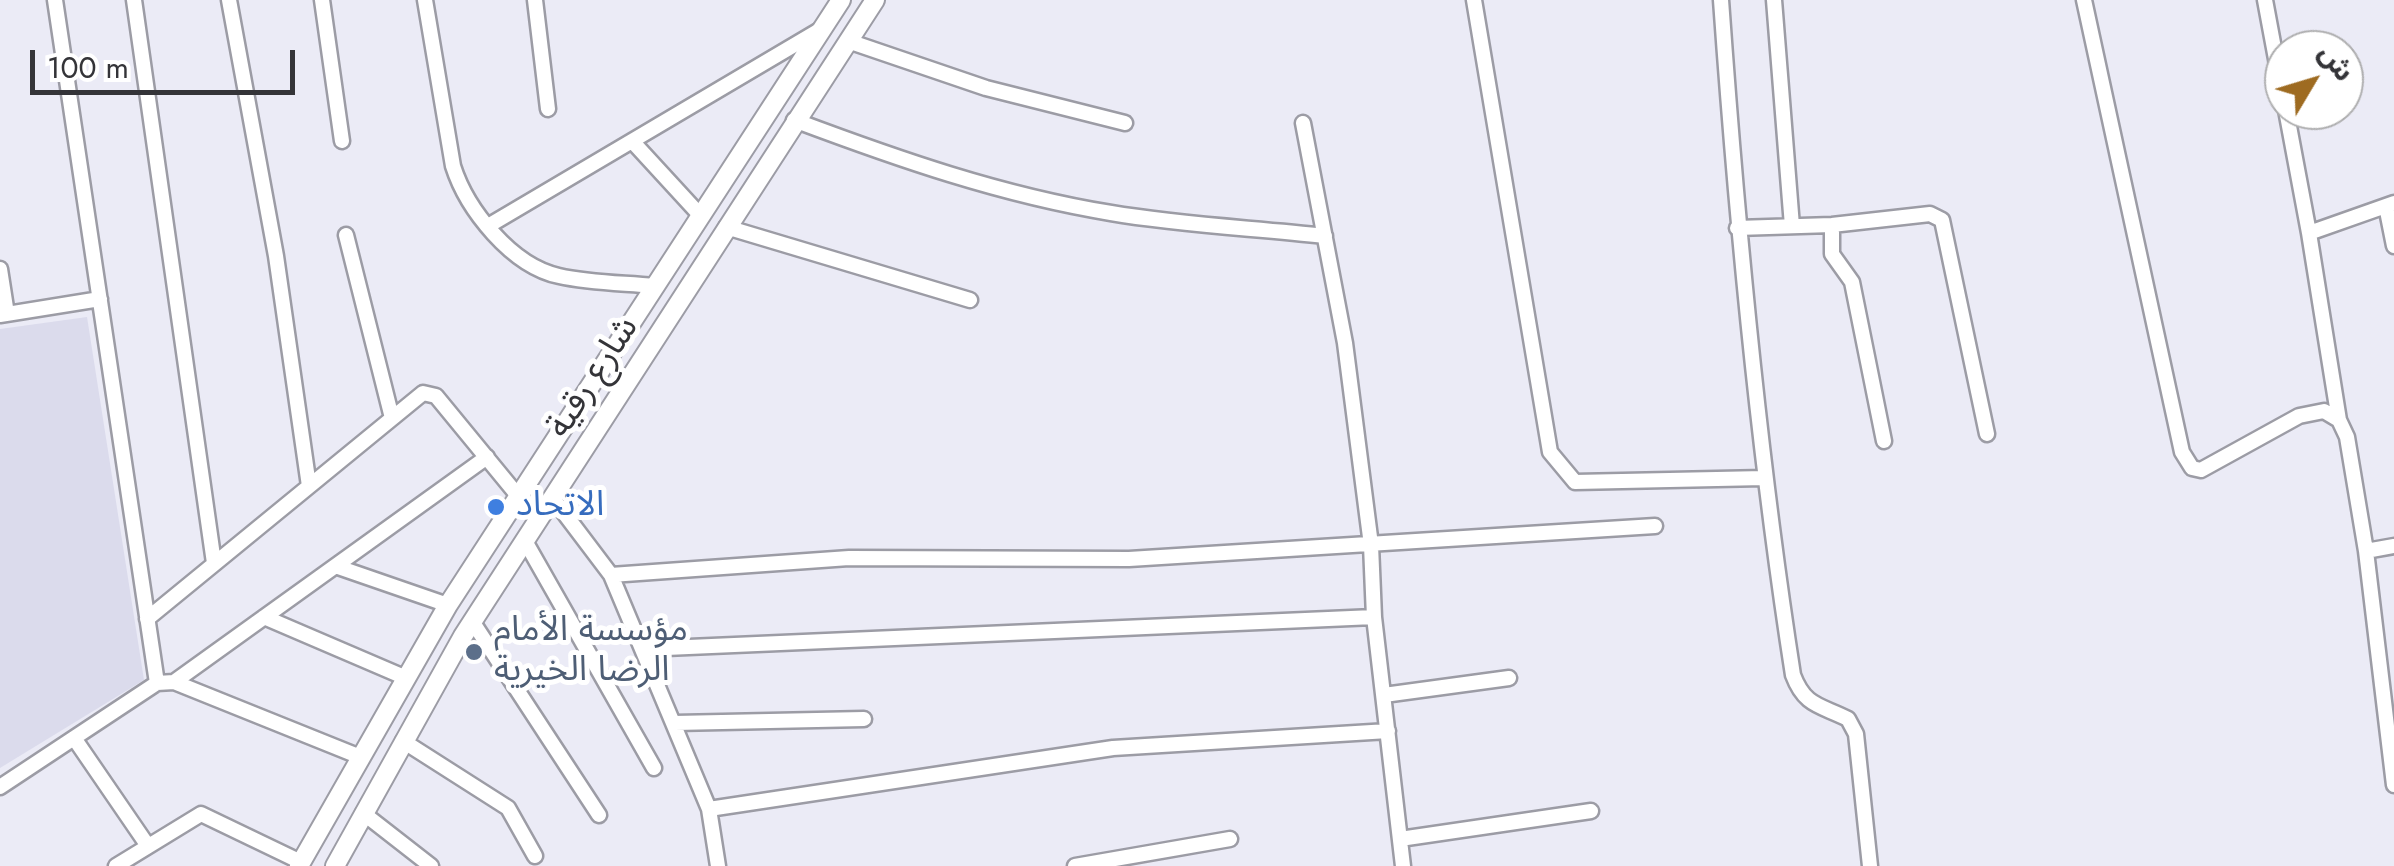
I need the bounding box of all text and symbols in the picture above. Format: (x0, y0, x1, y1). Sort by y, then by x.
scale bar (35, 30, 300, 92)
north arrow (2264, 30, 2364, 130)
text: ش (2308, 35, 2364, 90)
text: 100 m (47, 46, 129, 89)
street label: شارع رقية (539, 309, 649, 447)
place label: الاتحاد (516, 486, 604, 528)
marker: الاتحاد (485, 496, 507, 518)
place label: مؤسسة الأمام الرضا الخيرية (494, 611, 688, 693)
marker: مؤسسة الأمام الرضا الخيرية (463, 641, 485, 663)

